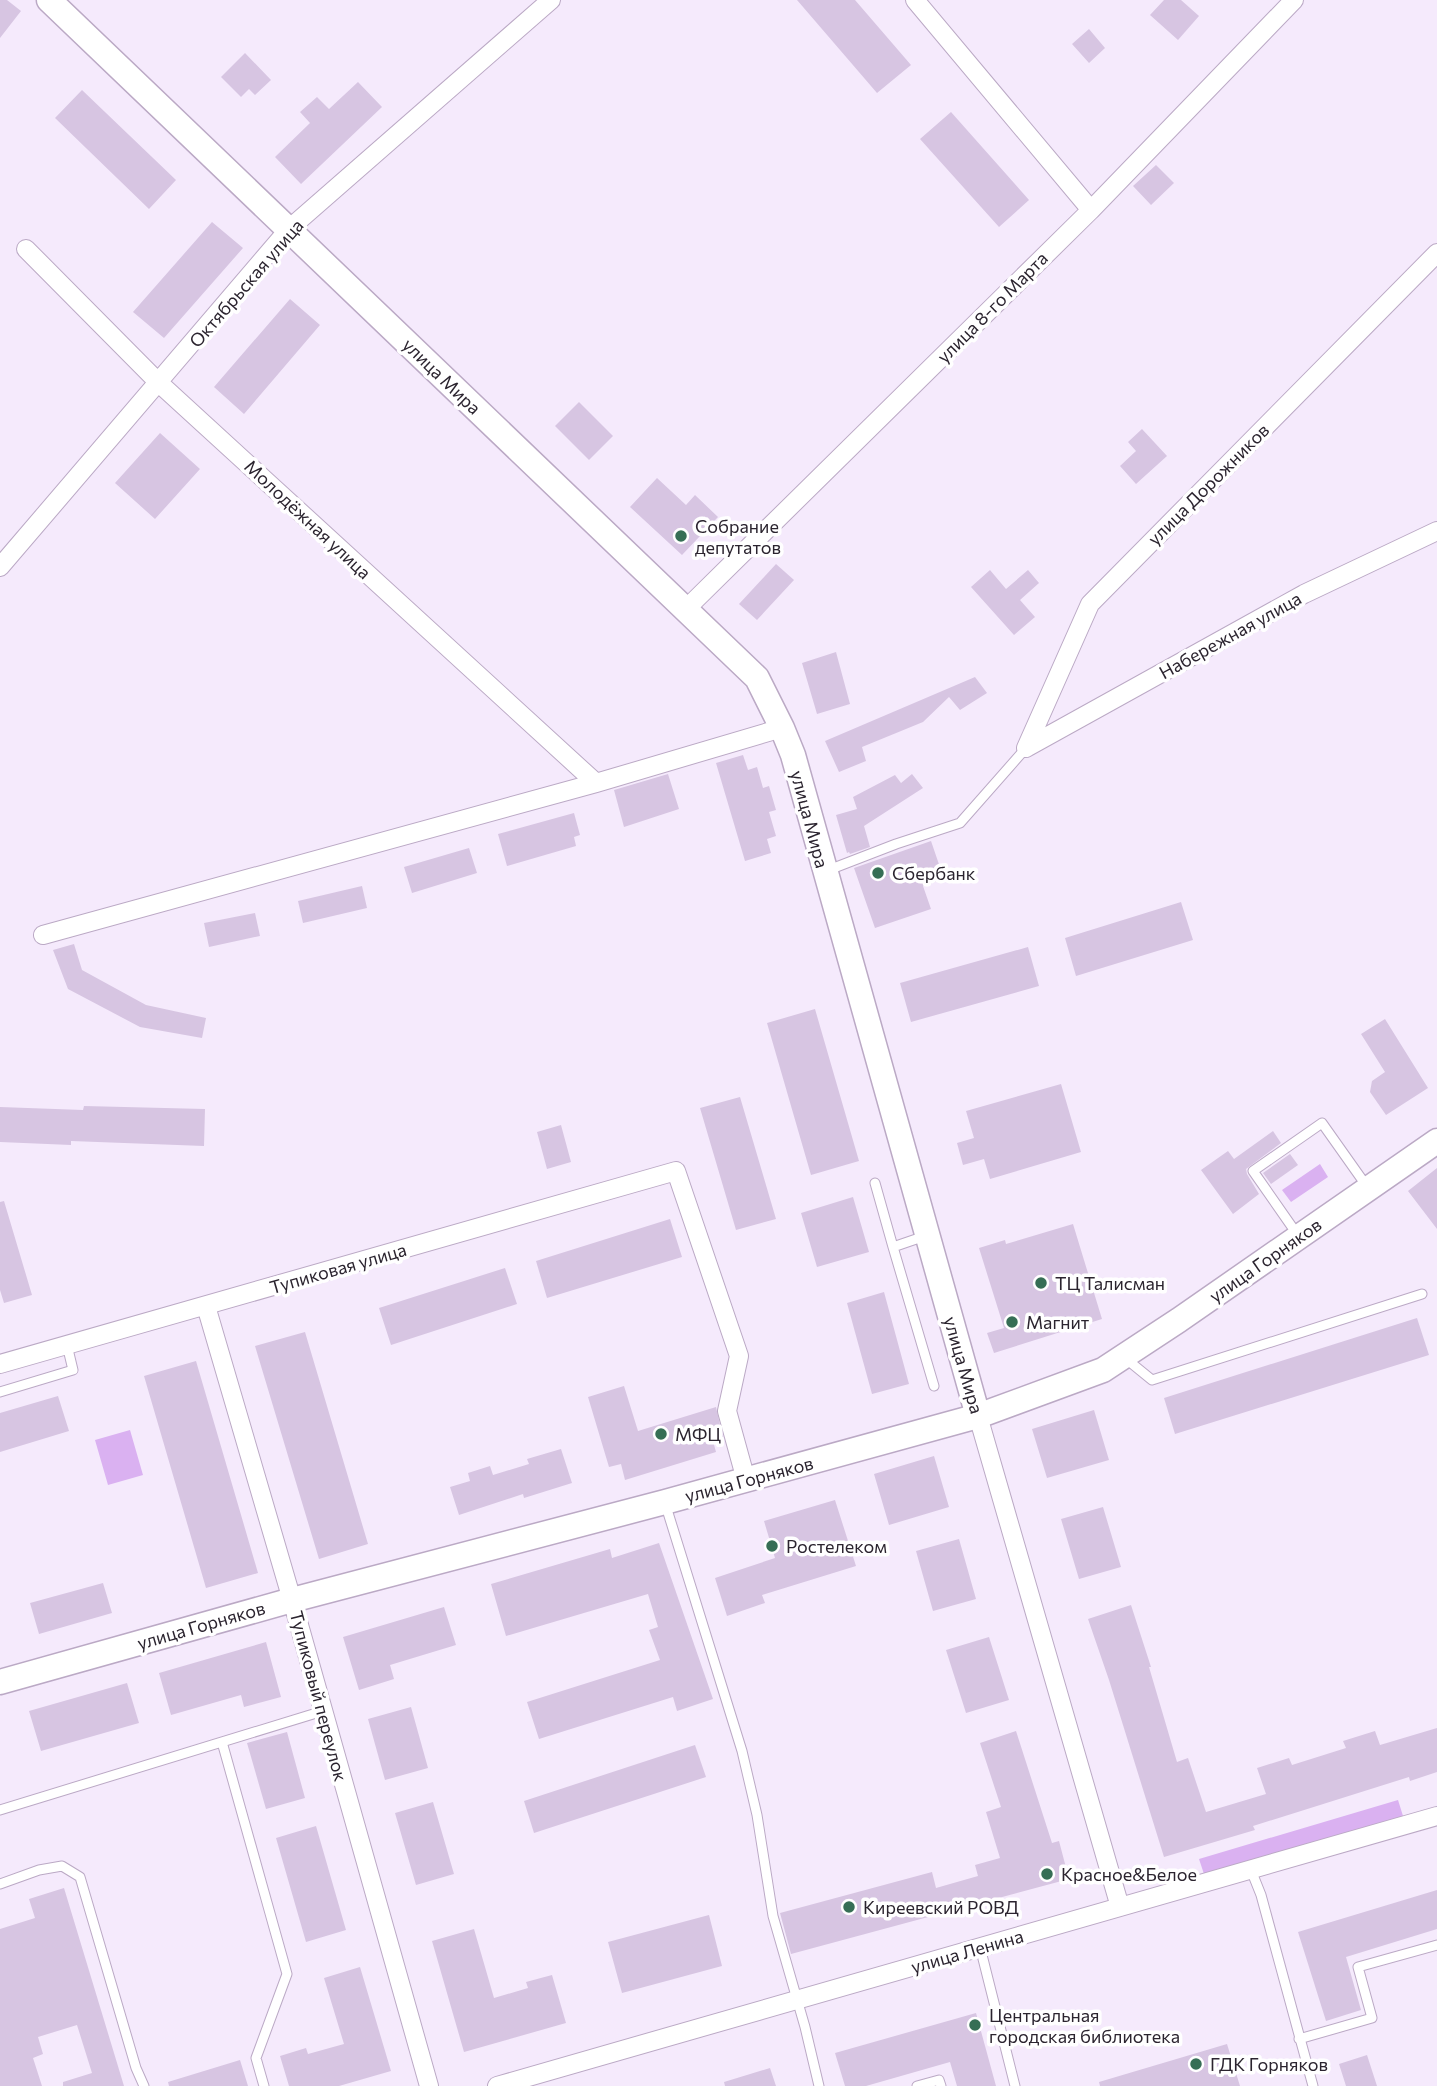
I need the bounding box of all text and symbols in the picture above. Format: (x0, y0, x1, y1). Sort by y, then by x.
street label: Октябрьская улица (184, 214, 308, 352)
street label: улица 8-го Марта (932, 247, 1052, 367)
street label: улица Мира (398, 333, 486, 419)
street label: улица Дорожников (1143, 419, 1273, 549)
street label: Молодёжная улица (240, 455, 376, 583)
place label: Собрание депутатов (695, 515, 781, 558)
marker: Собрание депутатов (673, 528, 689, 544)
street label: Набережная улица (1155, 587, 1305, 683)
street label: улица Мира (786, 768, 834, 870)
place label: Сбербанк (892, 862, 976, 884)
marker: Сбербанк (870, 865, 886, 881)
street label: улица Горняков (1205, 1213, 1325, 1307)
street label: Тупиковая улица (267, 1238, 409, 1298)
place label: ТЦ Талисман (1055, 1272, 1165, 1294)
marker: ТЦ Талисман (1033, 1275, 1049, 1291)
place label: Магнит (1026, 1311, 1090, 1333)
street label: улица Мира (940, 1314, 988, 1416)
marker: Магнит (1004, 1314, 1020, 1330)
place label: МФЦ (675, 1423, 721, 1445)
marker: МФЦ (653, 1426, 669, 1442)
street label: улица Горняков (682, 1451, 816, 1507)
place label: Ростелеком (786, 1535, 887, 1557)
marker: Ростелеком (764, 1538, 780, 1554)
street label: улица Горняков (135, 1596, 267, 1654)
street label: Тупиковый переулок (286, 1608, 352, 1784)
place label: Красное&Белое (1061, 1863, 1197, 1885)
marker: Красное&Белое (1039, 1866, 1055, 1882)
place label: Киреевский РОВД (863, 1896, 1019, 1918)
marker: Киреевский РОВД (841, 1899, 857, 1915)
street label: улица Ленина (908, 1924, 1026, 1978)
place label: Центральная городская библиотека (989, 2004, 1180, 2047)
marker: Центральная городская библиотека (967, 2017, 983, 2033)
place label: ГДК Горняков (1210, 2053, 1328, 2075)
marker: ГДК Горняков (1188, 2056, 1204, 2072)

